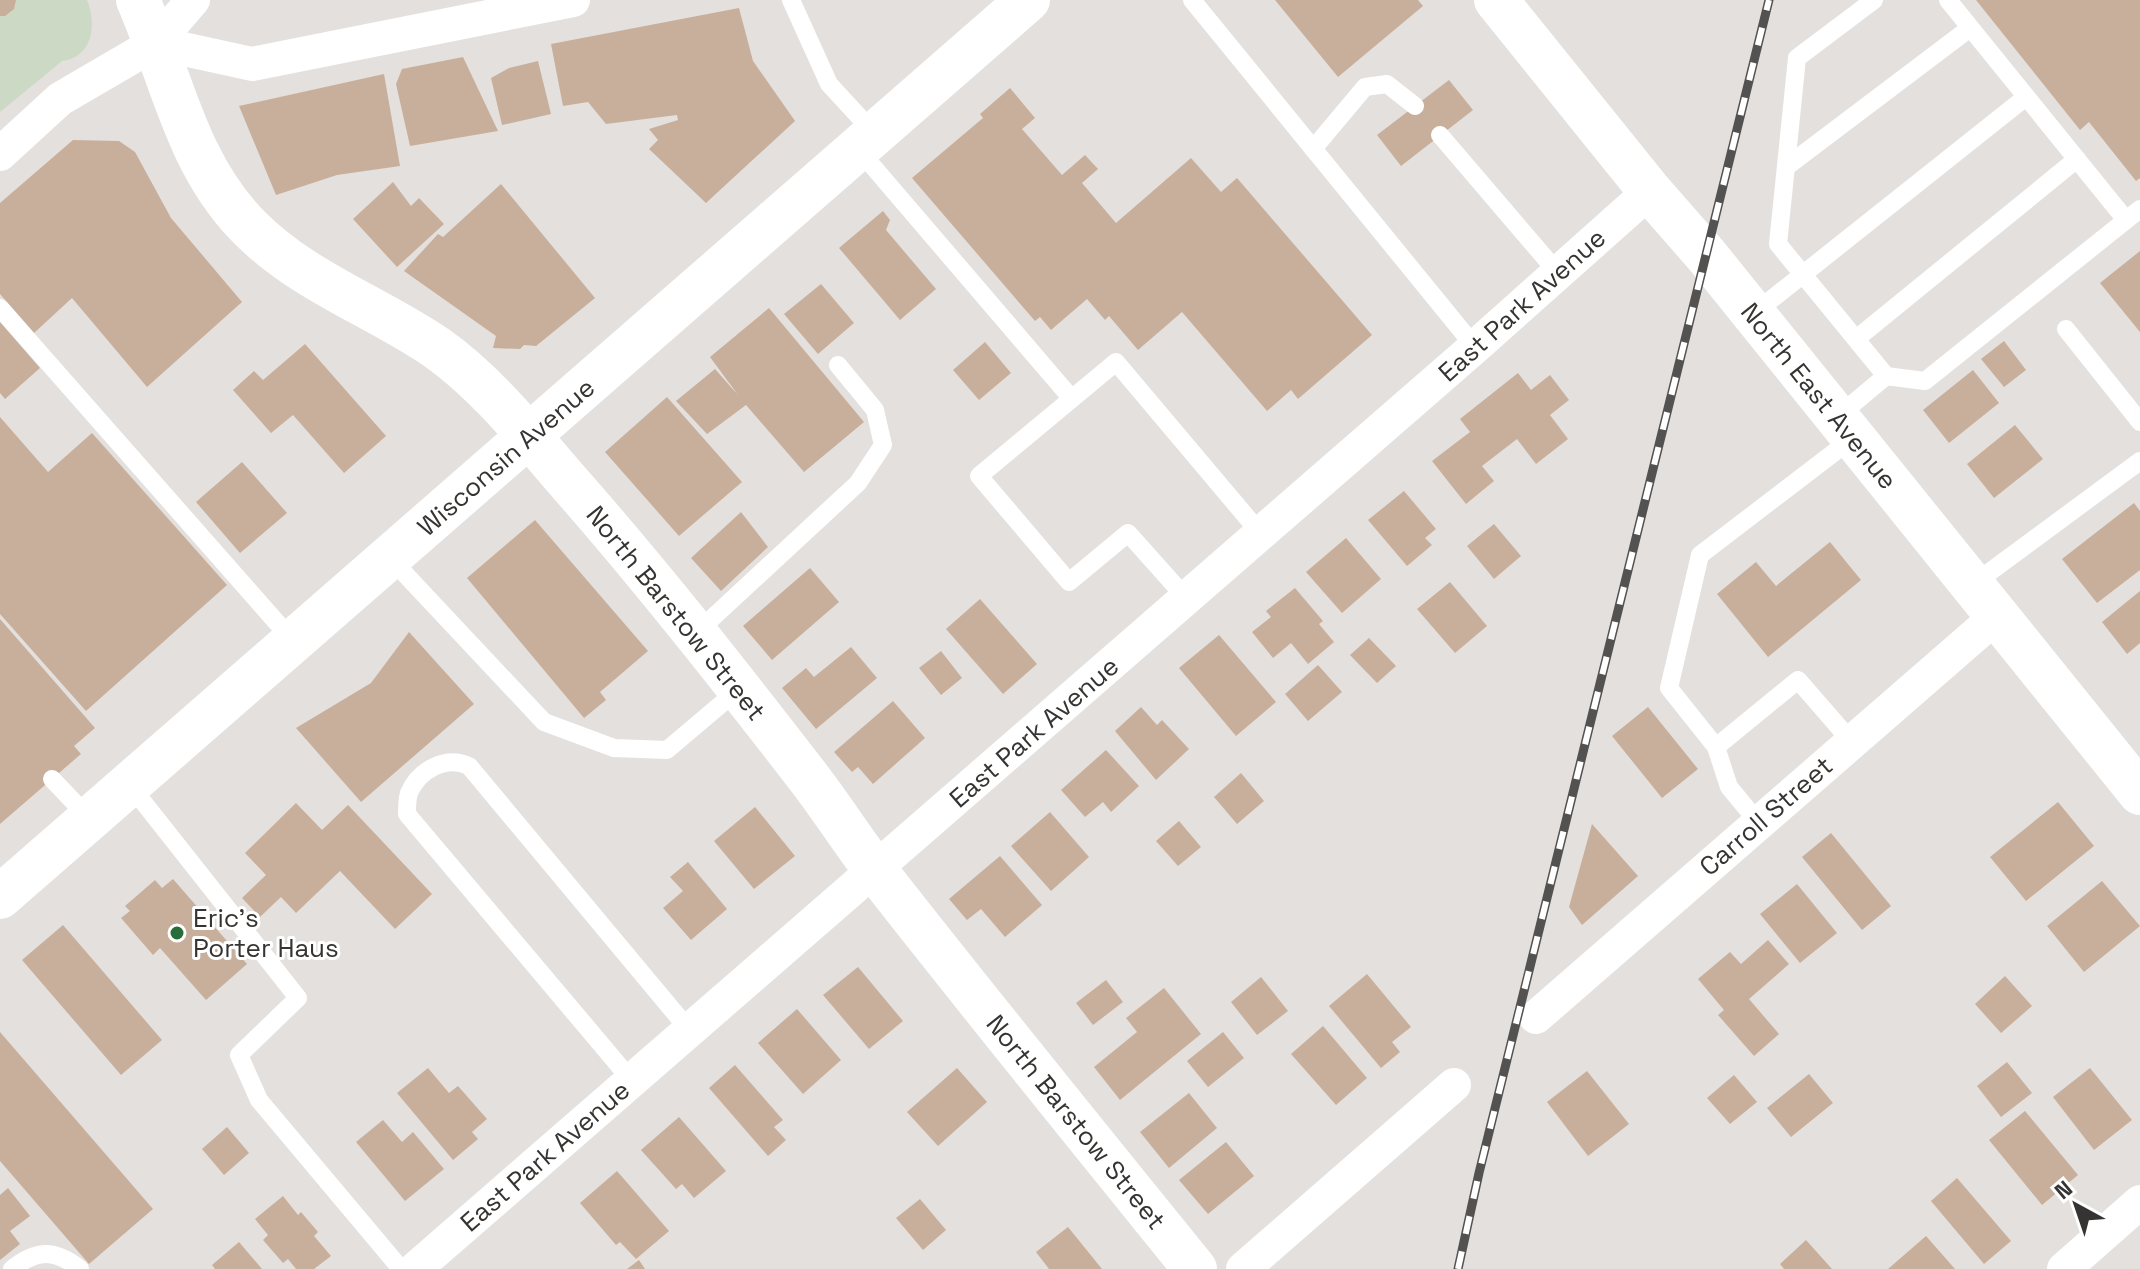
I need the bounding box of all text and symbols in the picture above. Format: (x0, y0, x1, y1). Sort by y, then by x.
street label: East Park Avenue (1431, 221, 1613, 389)
street label: North East Avenue (1733, 296, 1905, 496)
street label: Wisconsin Avenue (410, 371, 602, 543)
street label: North Barstow Street (579, 499, 773, 727)
street label: East Park Avenue (942, 649, 1126, 815)
street label: Carroll Street (1692, 749, 1840, 883)
place label: Eric's Porter Haus (193, 901, 339, 965)
marker: Eric's Porter Haus (168, 924, 186, 942)
street label: North Barstow Street (979, 1008, 1173, 1236)
street label: East Park Avenue (453, 1073, 637, 1239)
north arrow (2036, 1165, 2116, 1245)
text: N (2048, 1174, 2078, 1205)

